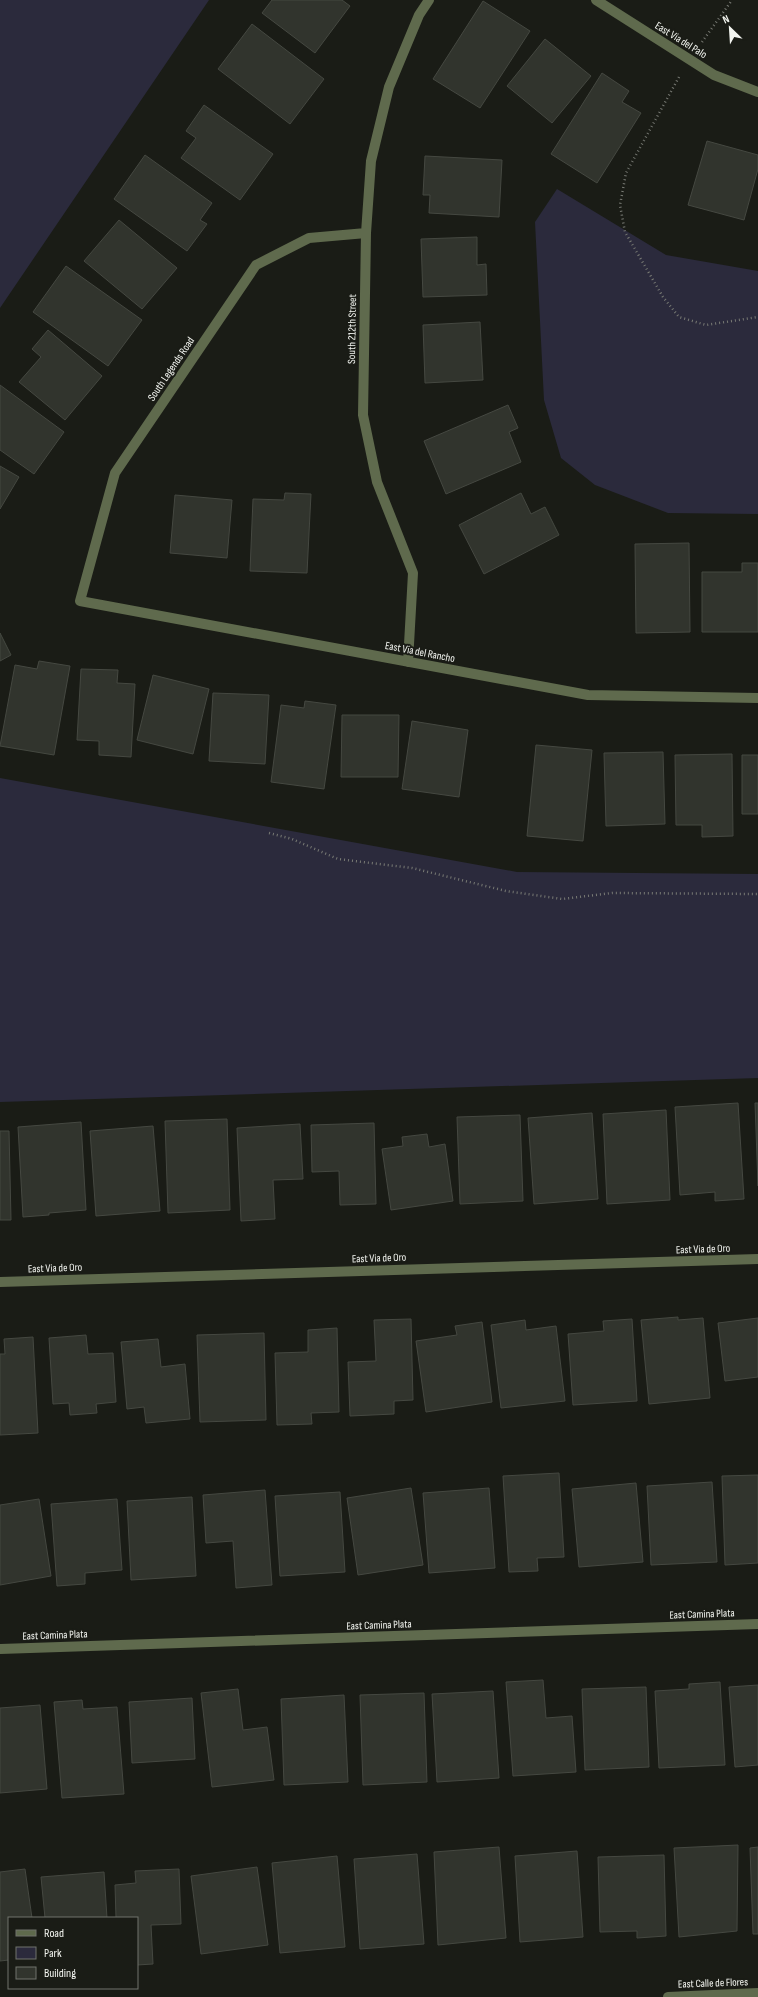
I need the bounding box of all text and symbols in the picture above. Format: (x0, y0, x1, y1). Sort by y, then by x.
north arrow (710, 8, 750, 48)
text: N (721, 12, 732, 27)
street label: East Via del Palo (653, 19, 710, 61)
street label: South 212th Street (345, 293, 359, 364)
street label: South Legends Road (145, 334, 197, 403)
street label: East Via del Rancho (384, 639, 457, 665)
street label: East Via de Oro (676, 1242, 731, 1256)
street label: East Via de Oro (352, 1251, 407, 1265)
street label: East Via de Oro (28, 1261, 83, 1275)
street label: East Camina Plata (669, 1606, 735, 1622)
street label: East Camina Plata (346, 1617, 412, 1633)
street label: East Camina Plata (22, 1627, 88, 1643)
legend (8, 1917, 138, 1989)
text: Road (44, 1926, 64, 1941)
text: Park (44, 1946, 62, 1961)
text: Building (44, 1966, 76, 1981)
street label: East Calle de Flores (678, 1975, 748, 1991)

